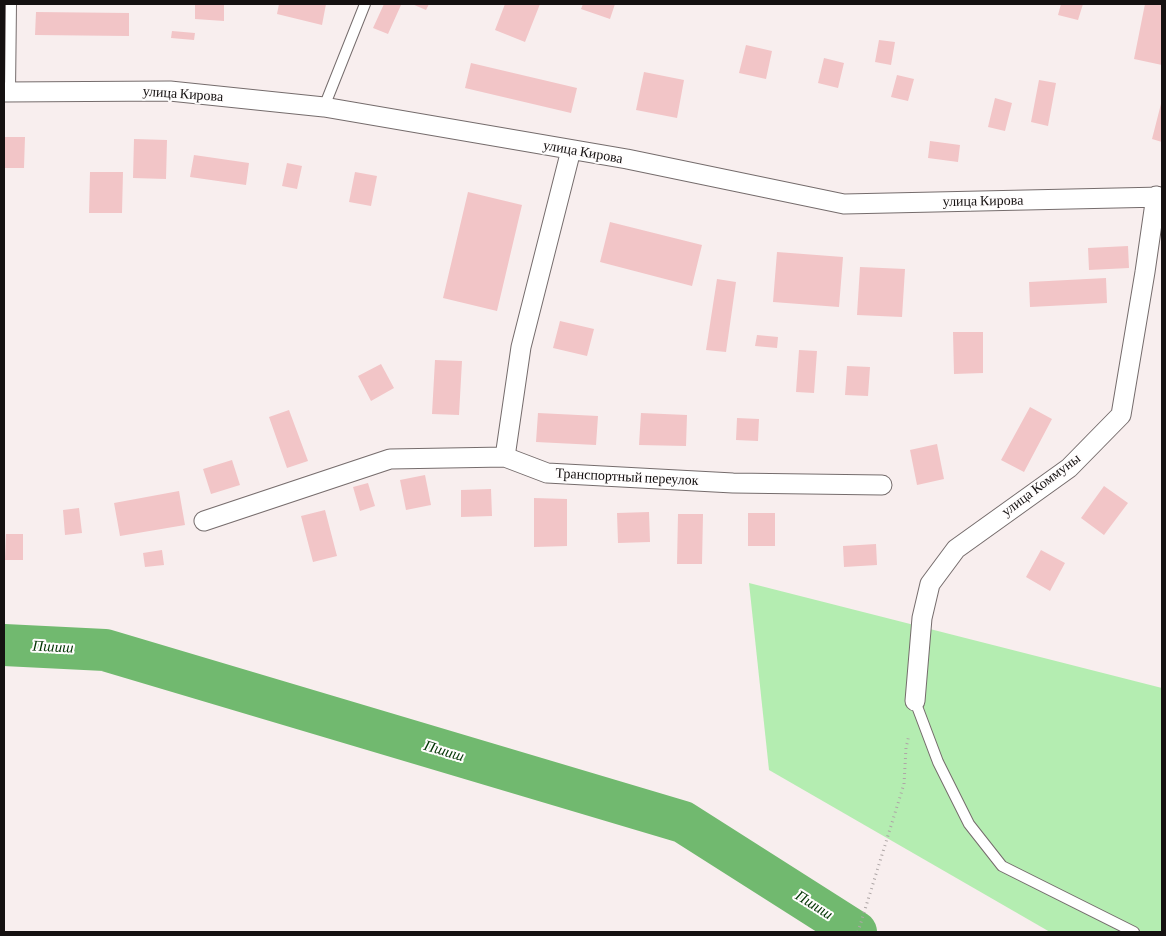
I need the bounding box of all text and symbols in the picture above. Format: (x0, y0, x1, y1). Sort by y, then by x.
street label: улица Кирова (142, 83, 224, 105)
street label: улица Кирова (542, 137, 624, 167)
street label: улица Кирова (943, 192, 1023, 210)
street label: улица Коммуны (998, 450, 1084, 520)
street label: Транспортный переулок (555, 465, 699, 489)
water label: Пшиш (32, 637, 74, 657)
water label: Пшиш (422, 736, 466, 766)
water label: Пшиш (792, 887, 836, 923)

